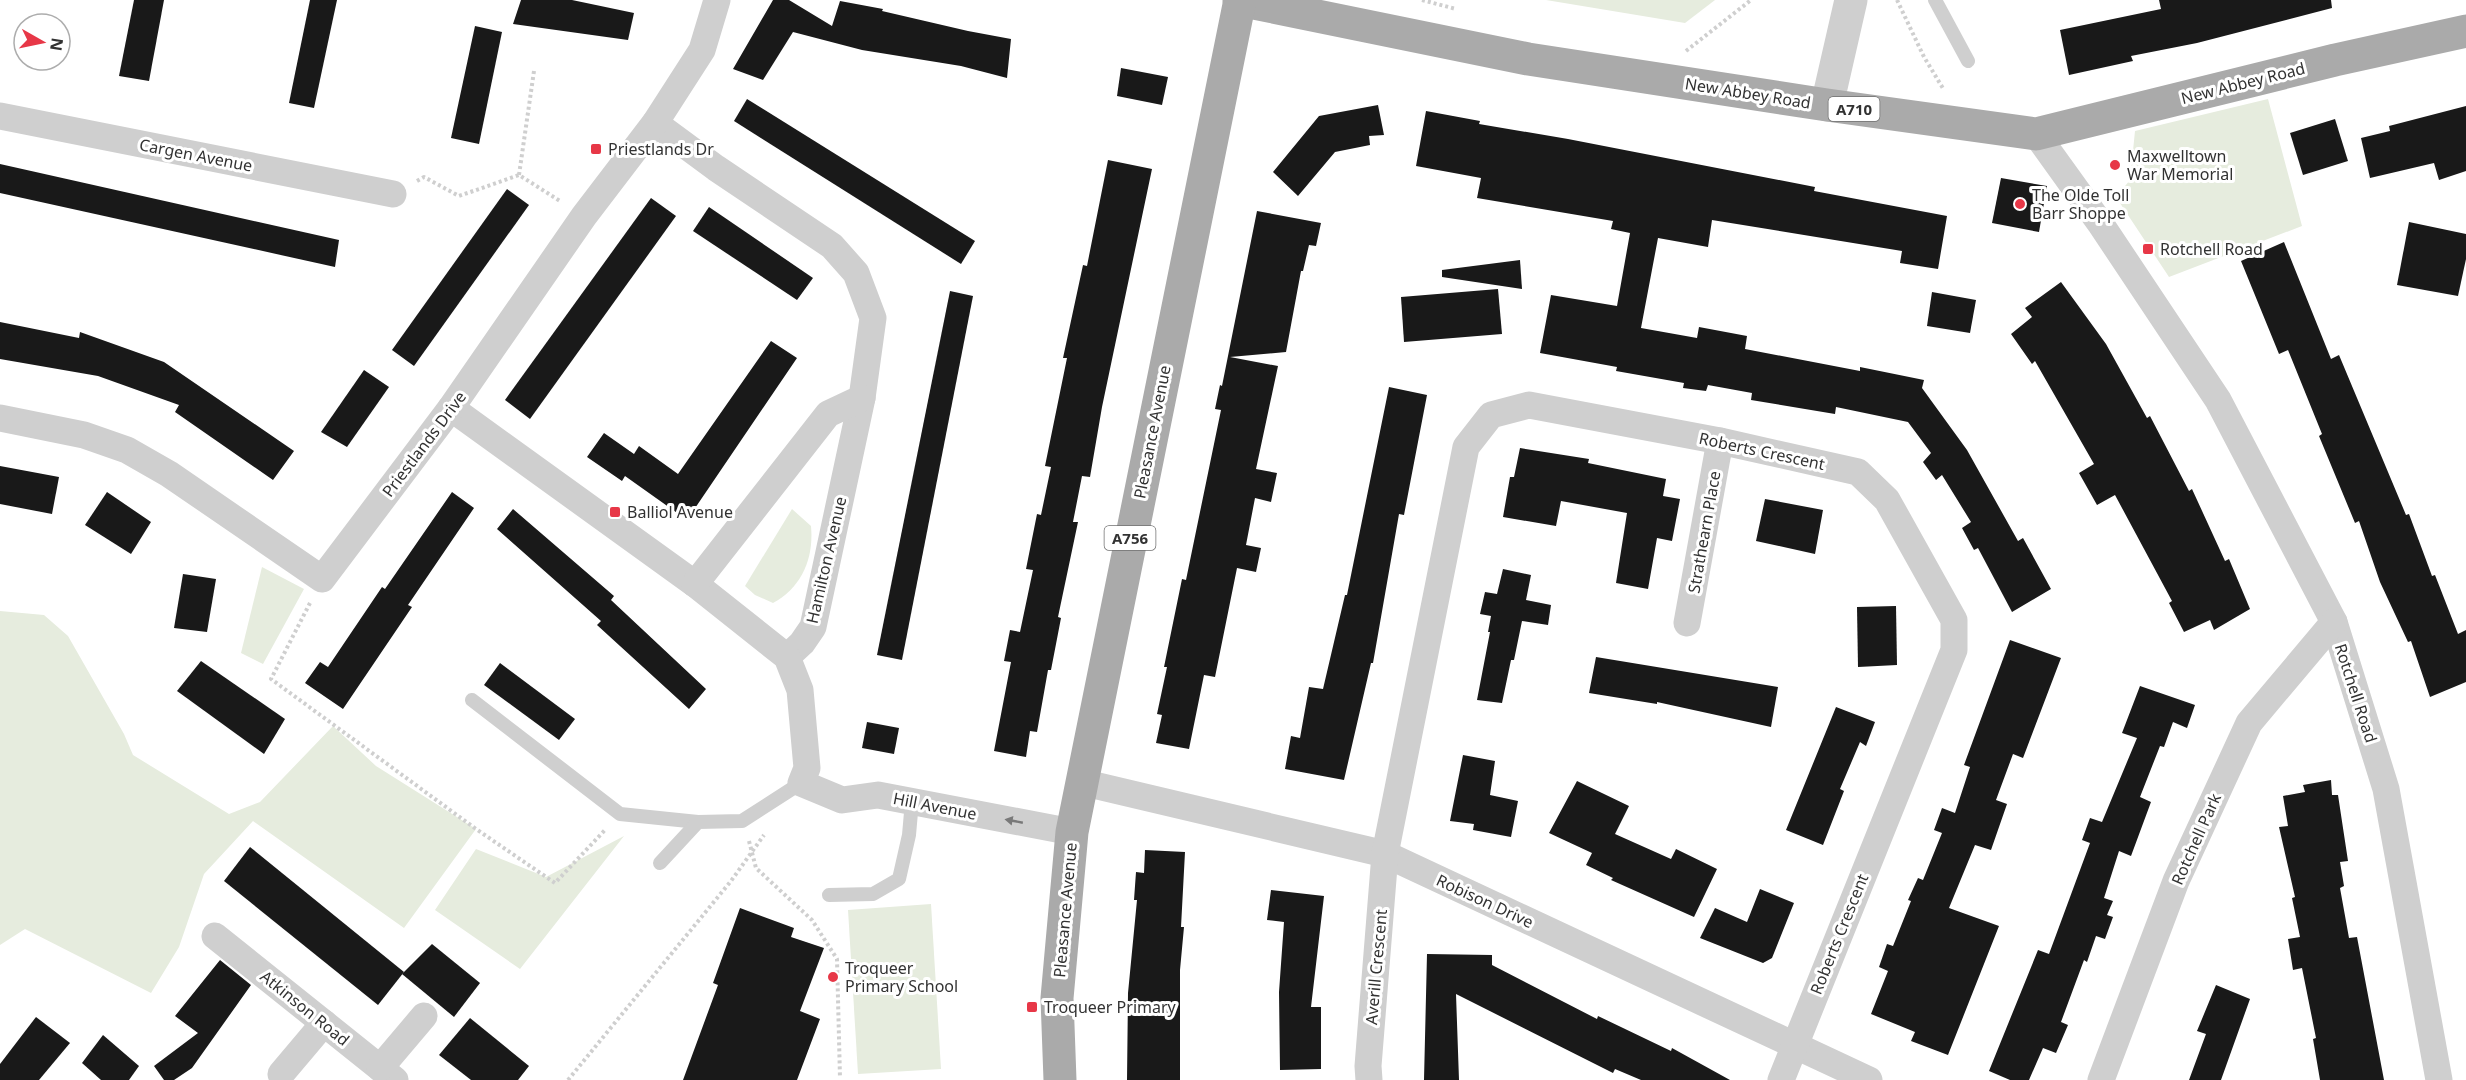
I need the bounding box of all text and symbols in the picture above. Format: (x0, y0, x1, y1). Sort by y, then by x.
north arrow (12, 12, 72, 72)
text: N (45, 36, 69, 52)
street label: New Abbey Road (2179, 57, 2307, 109)
street label: New Abbey Road (1684, 72, 1812, 114)
road number: A710 (1828, 97, 1880, 121)
street label: Cargen Avenue (138, 133, 254, 177)
place label: Priestlands Dr (608, 138, 714, 160)
marker: Priestlands Dr (589, 142, 603, 156)
place label: Maxwelltown War Memorial (2127, 145, 2233, 185)
marker: Maxwelltown War Memorial (2108, 158, 2122, 172)
place label: The Olde Toll Barr Shoppe (2032, 184, 2129, 224)
marker: The Olde Toll Barr Shoppe (2013, 197, 2027, 211)
place label: Rotchell Road (2160, 238, 2263, 260)
marker: Rotchell Road (2141, 242, 2155, 256)
street label: Pleasance Avenue (1128, 363, 1176, 501)
street label: Priestlands Drive (377, 387, 471, 501)
street label: Roberts Crescent (1697, 427, 1827, 475)
street label: Strathearn Place (1682, 469, 1726, 595)
street label: Hamilton Avenue (801, 494, 851, 626)
place label: Balliol Avenue (627, 501, 733, 523)
marker: Balliol Avenue (608, 505, 622, 519)
road number: A756 (1104, 526, 1156, 550)
street label: Rotchell Road (2330, 641, 2382, 745)
street label: Hill Avenue (891, 787, 979, 825)
street label: Rotchell Park (2166, 789, 2226, 888)
one-way arrow (1005, 816, 1024, 825)
street label: Pleasance Avenue (1048, 842, 1082, 978)
street label: Robison Drive (1433, 869, 1537, 933)
street label: Roberts Crescent (1805, 870, 1873, 998)
street label: Averill Crescent (1360, 908, 1392, 1026)
place label: Troqueer Primary School (845, 957, 958, 997)
street label: Atkinson Road (256, 965, 354, 1051)
marker: Troqueer Primary School (826, 970, 840, 984)
place label: Troqueer Primary (1044, 996, 1177, 1018)
marker: Troqueer Primary (1025, 1000, 1039, 1014)

